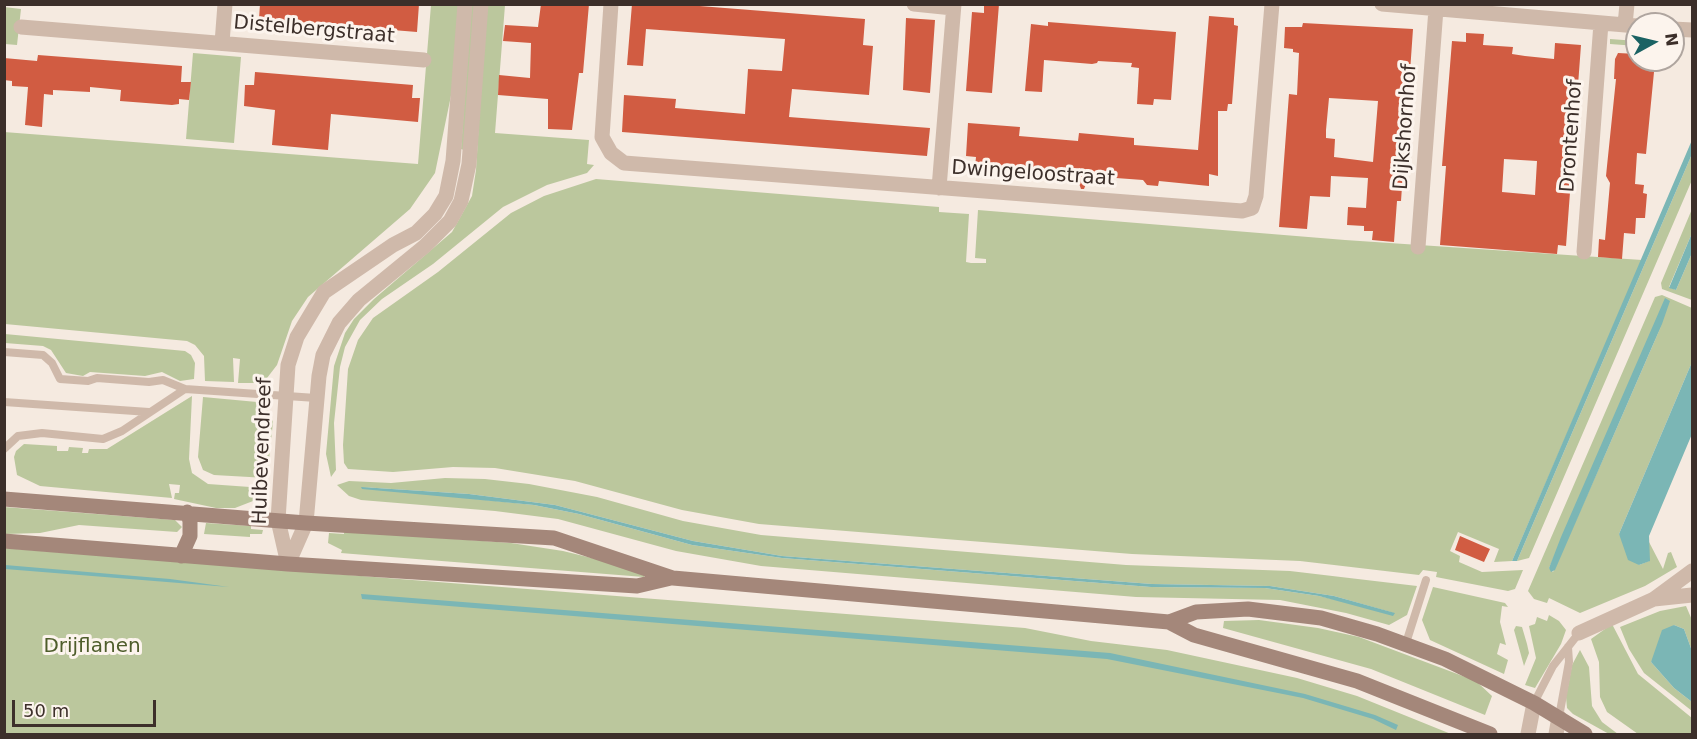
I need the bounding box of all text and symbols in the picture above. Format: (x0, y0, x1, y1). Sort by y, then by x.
street label: Distelbergstraat (233, 11, 395, 49)
north arrow (1625, 12, 1685, 72)
text: N (1661, 32, 1682, 48)
street label: Dijkshornhof (1390, 63, 1422, 191)
street label: Drontenhof (1556, 79, 1588, 193)
street label: Dwingeloostraat (950, 156, 1116, 192)
street label: Huibevendreef (248, 377, 278, 525)
park label: Drijflanen (43, 635, 141, 659)
scale bar (15, 688, 159, 726)
text: 50 m (23, 700, 69, 721)

